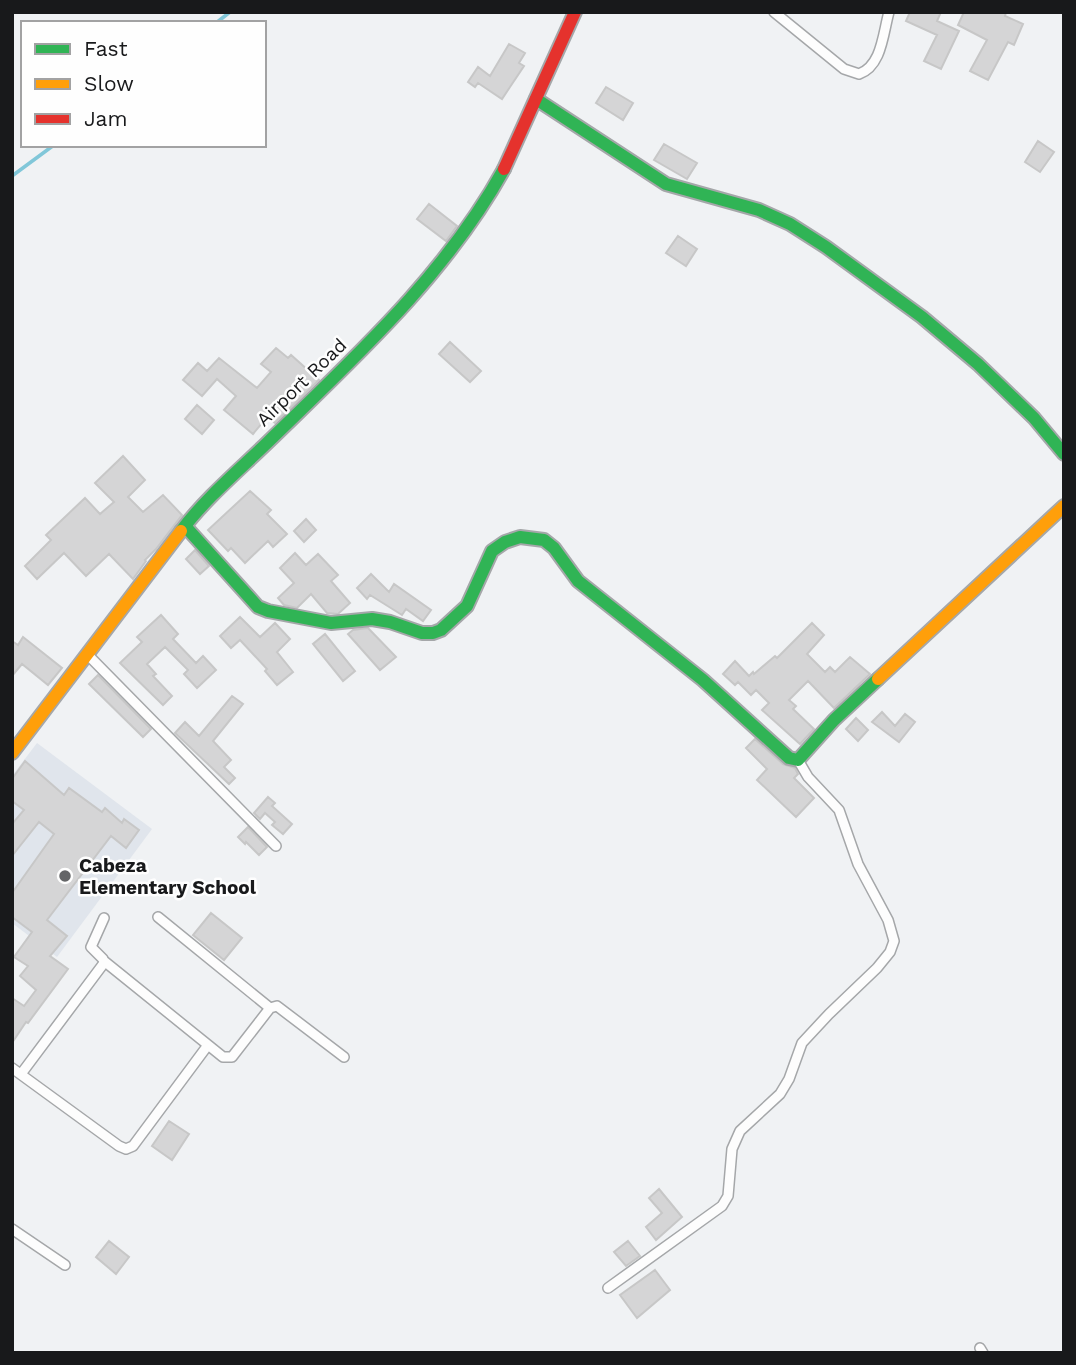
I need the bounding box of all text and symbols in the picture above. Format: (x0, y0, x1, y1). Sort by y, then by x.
legend (21, 21, 266, 147)
text: Fast (84, 36, 128, 61)
text: Slow (84, 71, 134, 96)
text: Jam (84, 106, 127, 131)
street label: Airport Road (251, 334, 351, 431)
place label: Cabeza Elementary School (79, 854, 257, 899)
marker: Cabeza Elementary School (57, 868, 73, 884)

